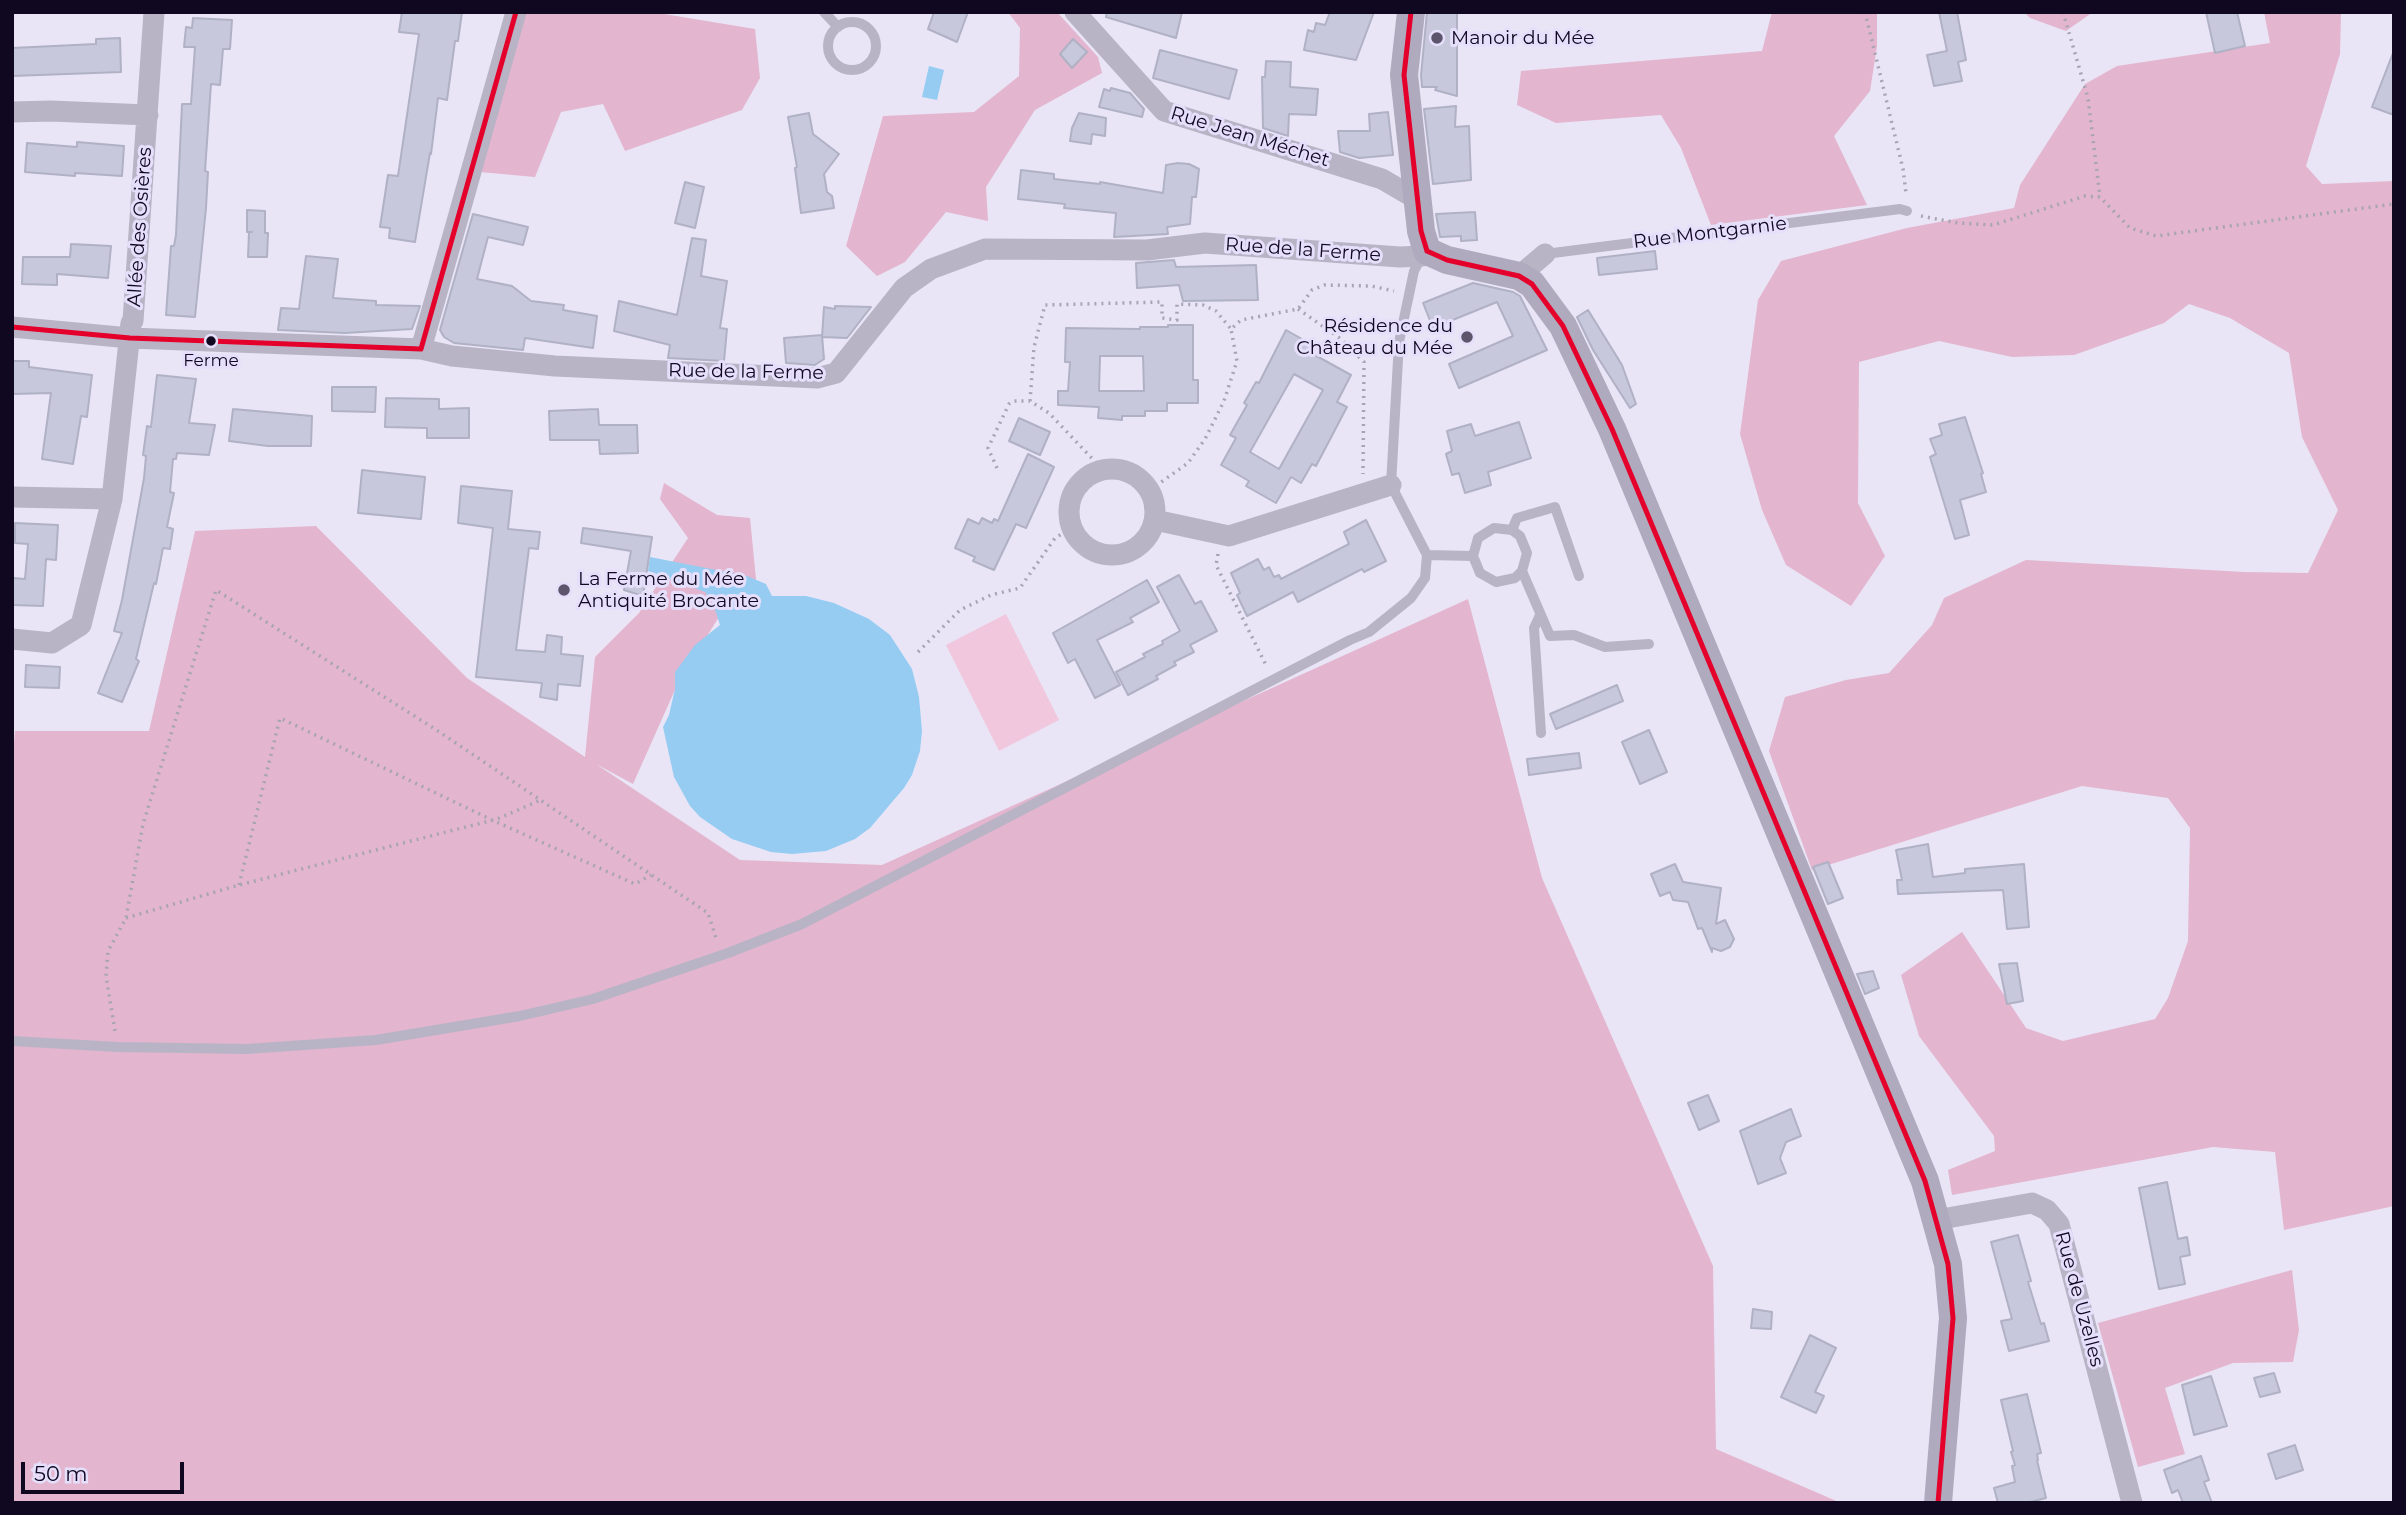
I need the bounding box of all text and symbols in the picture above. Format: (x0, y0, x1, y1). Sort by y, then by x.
place label: Manoir du Mée (1451, 27, 1595, 49)
marker: Manoir du Mée (1429, 30, 1445, 46)
street label: Rue Jean Méchet (1168, 102, 1332, 172)
street label: Allée des Osières (123, 146, 157, 308)
street label: Rue Montgarnie (1632, 212, 1788, 254)
street label: Rue de la Ferme (1224, 233, 1382, 267)
place label: Résidence du Château du Mée (1296, 315, 1453, 359)
marker: Résidence du Château du Mée (1459, 329, 1475, 345)
marker: Ferme (204, 334, 218, 348)
place label: Ferme (183, 351, 239, 371)
street label: Rue de la Ferme (668, 359, 824, 385)
place label: La Ferme du Mée Antiquité Brocante (578, 568, 759, 612)
marker: La Ferme du Mée Antiquité Brocante (556, 582, 572, 598)
street label: Rue de Uzelles (2050, 1229, 2108, 1369)
scale bar (24, 1448, 187, 1492)
text: 50 m (34, 1461, 88, 1486)

